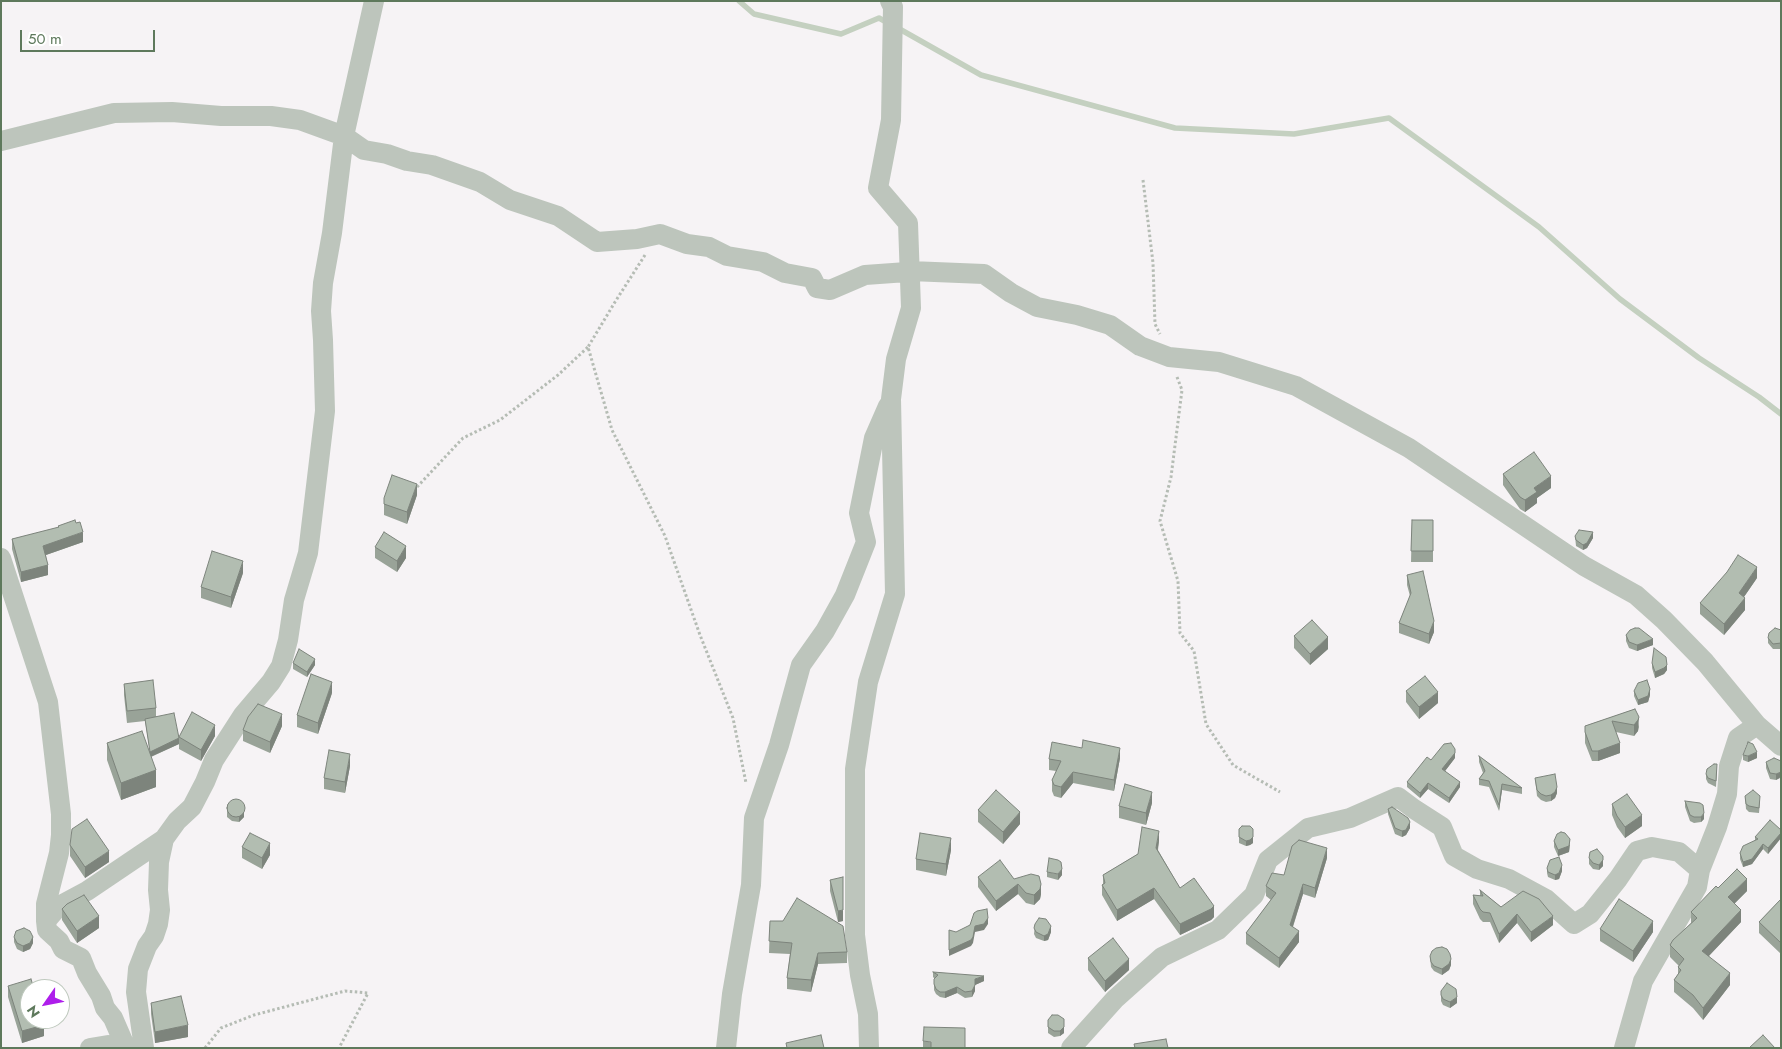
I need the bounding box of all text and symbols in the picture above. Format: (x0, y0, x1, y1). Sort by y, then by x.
scale bar (22, 20, 158, 52)
text: 50 m (28, 28, 62, 50)
north arrow (20, 979, 70, 1029)
text: N (22, 1002, 45, 1022)

